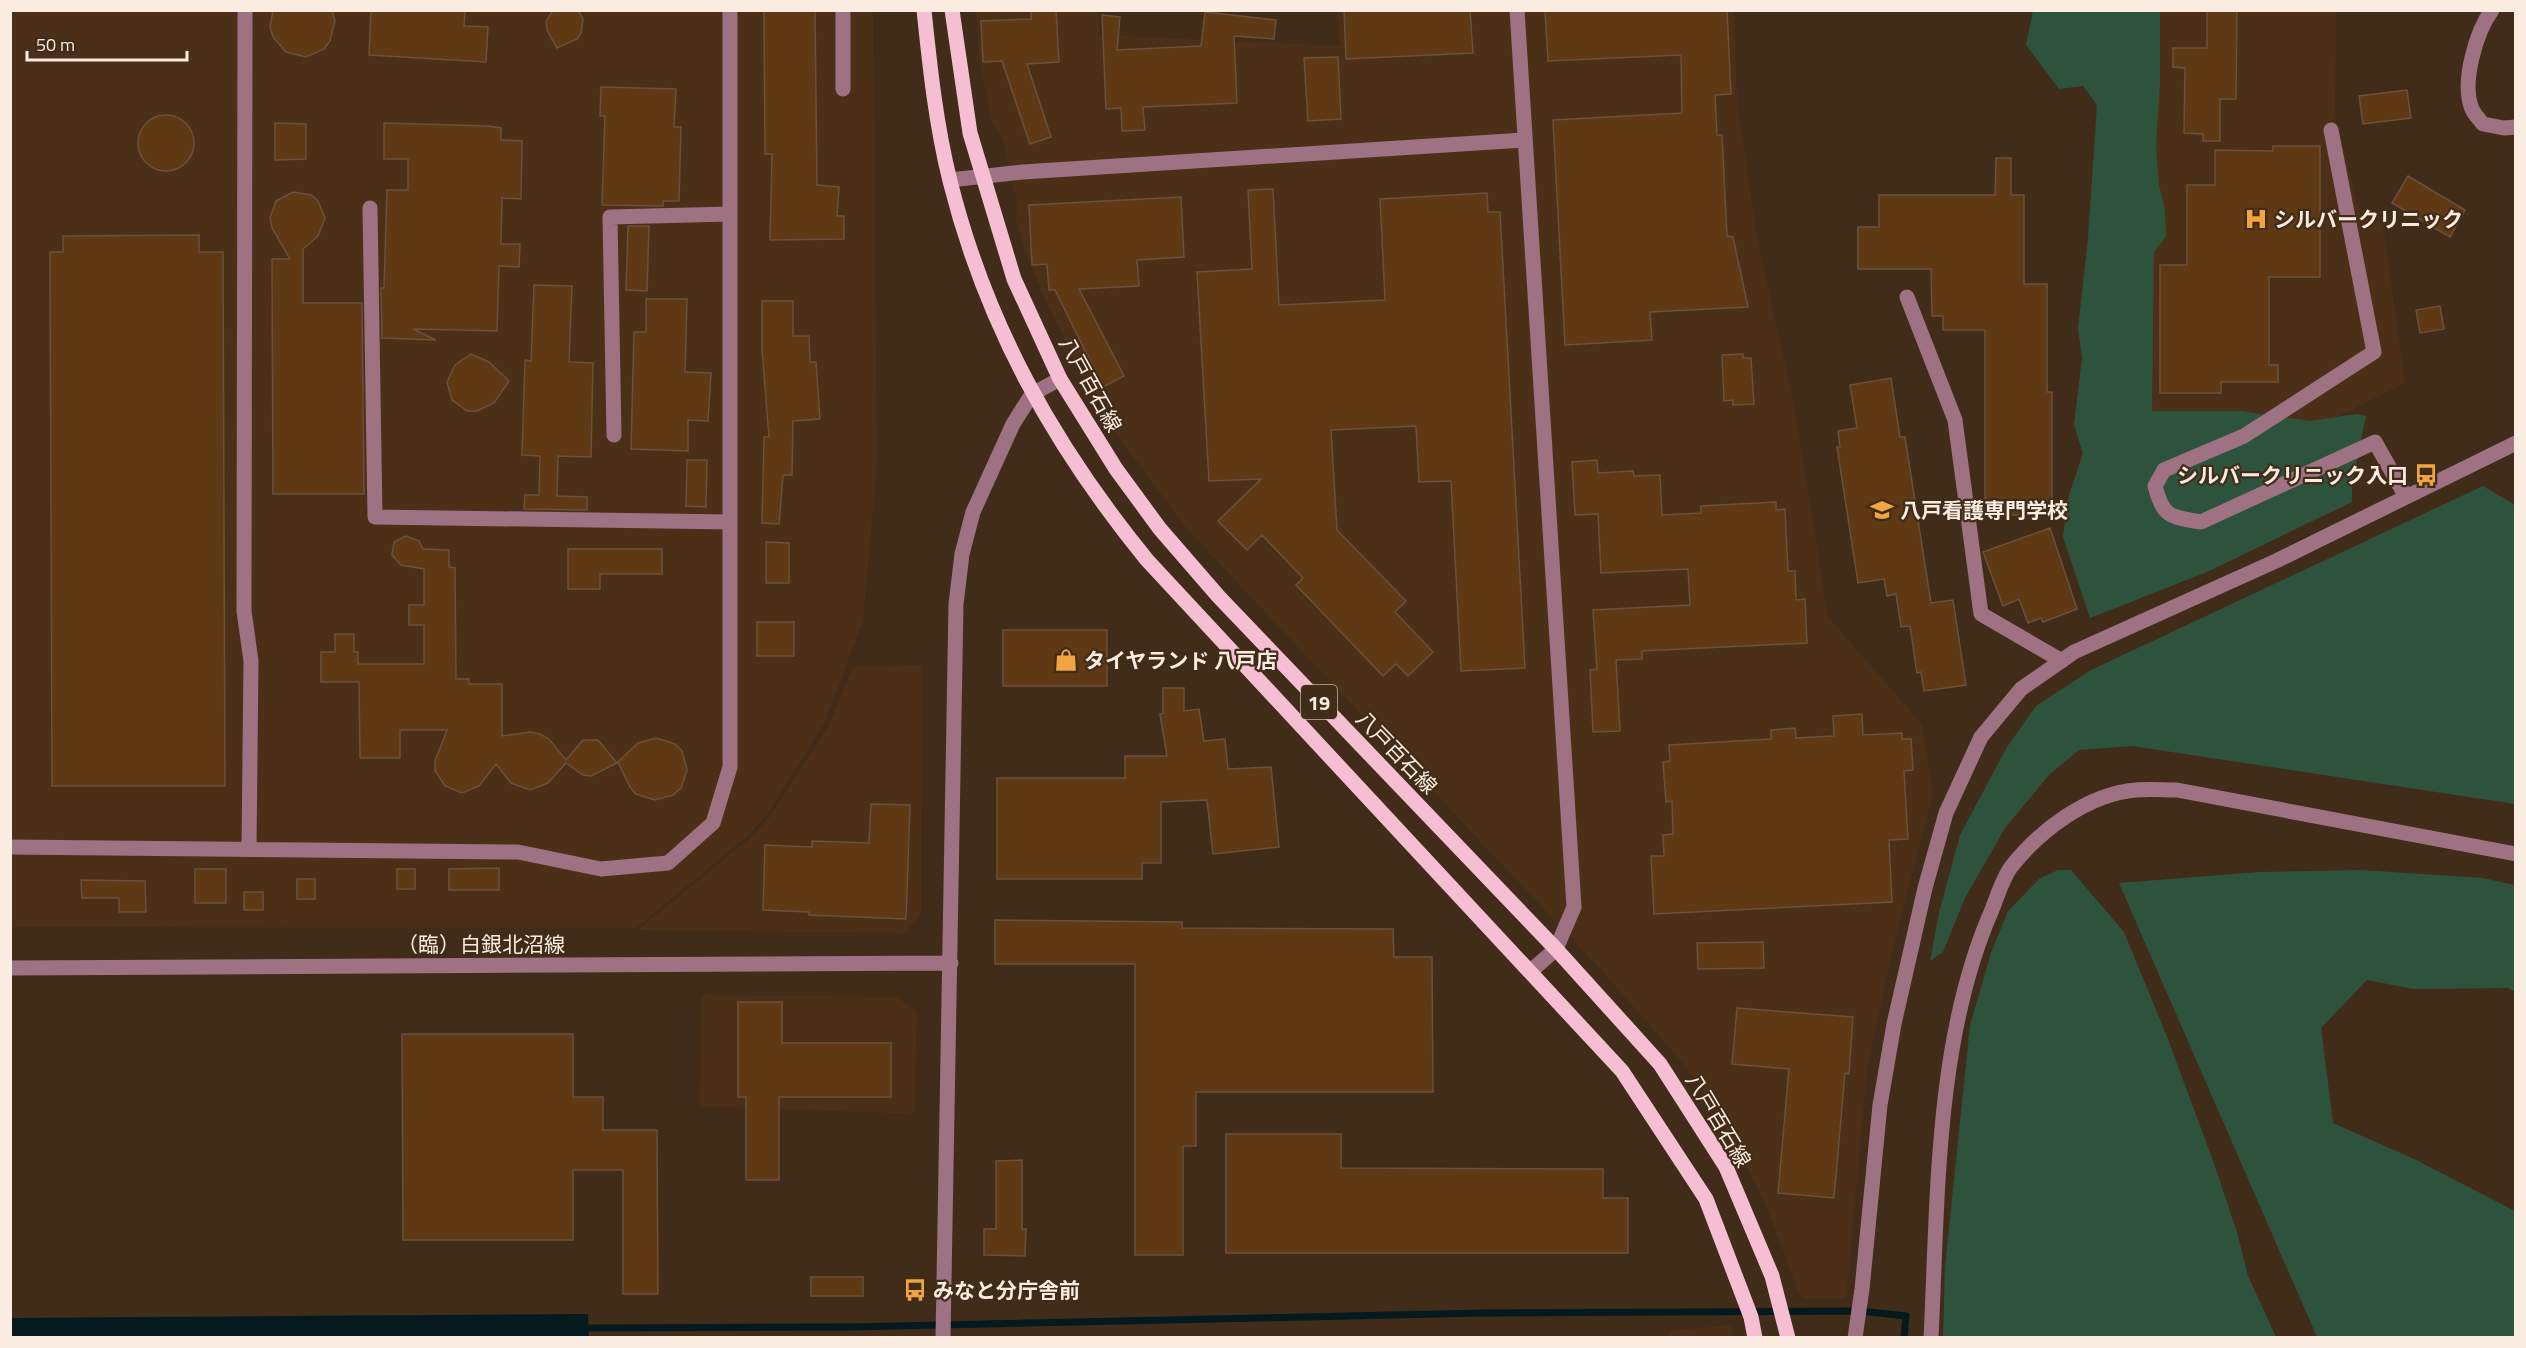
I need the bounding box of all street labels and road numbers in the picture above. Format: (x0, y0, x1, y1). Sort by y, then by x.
street label: 八戸百石線 (1052, 330, 1130, 438)
road number: 19 (1301, 685, 1337, 719)
street label: 八戸百石線 (1349, 703, 1445, 801)
street label: （臨）白銀北沼線 (397, 928, 565, 960)
street label: 八戸百石線 (1678, 1067, 1760, 1173)

